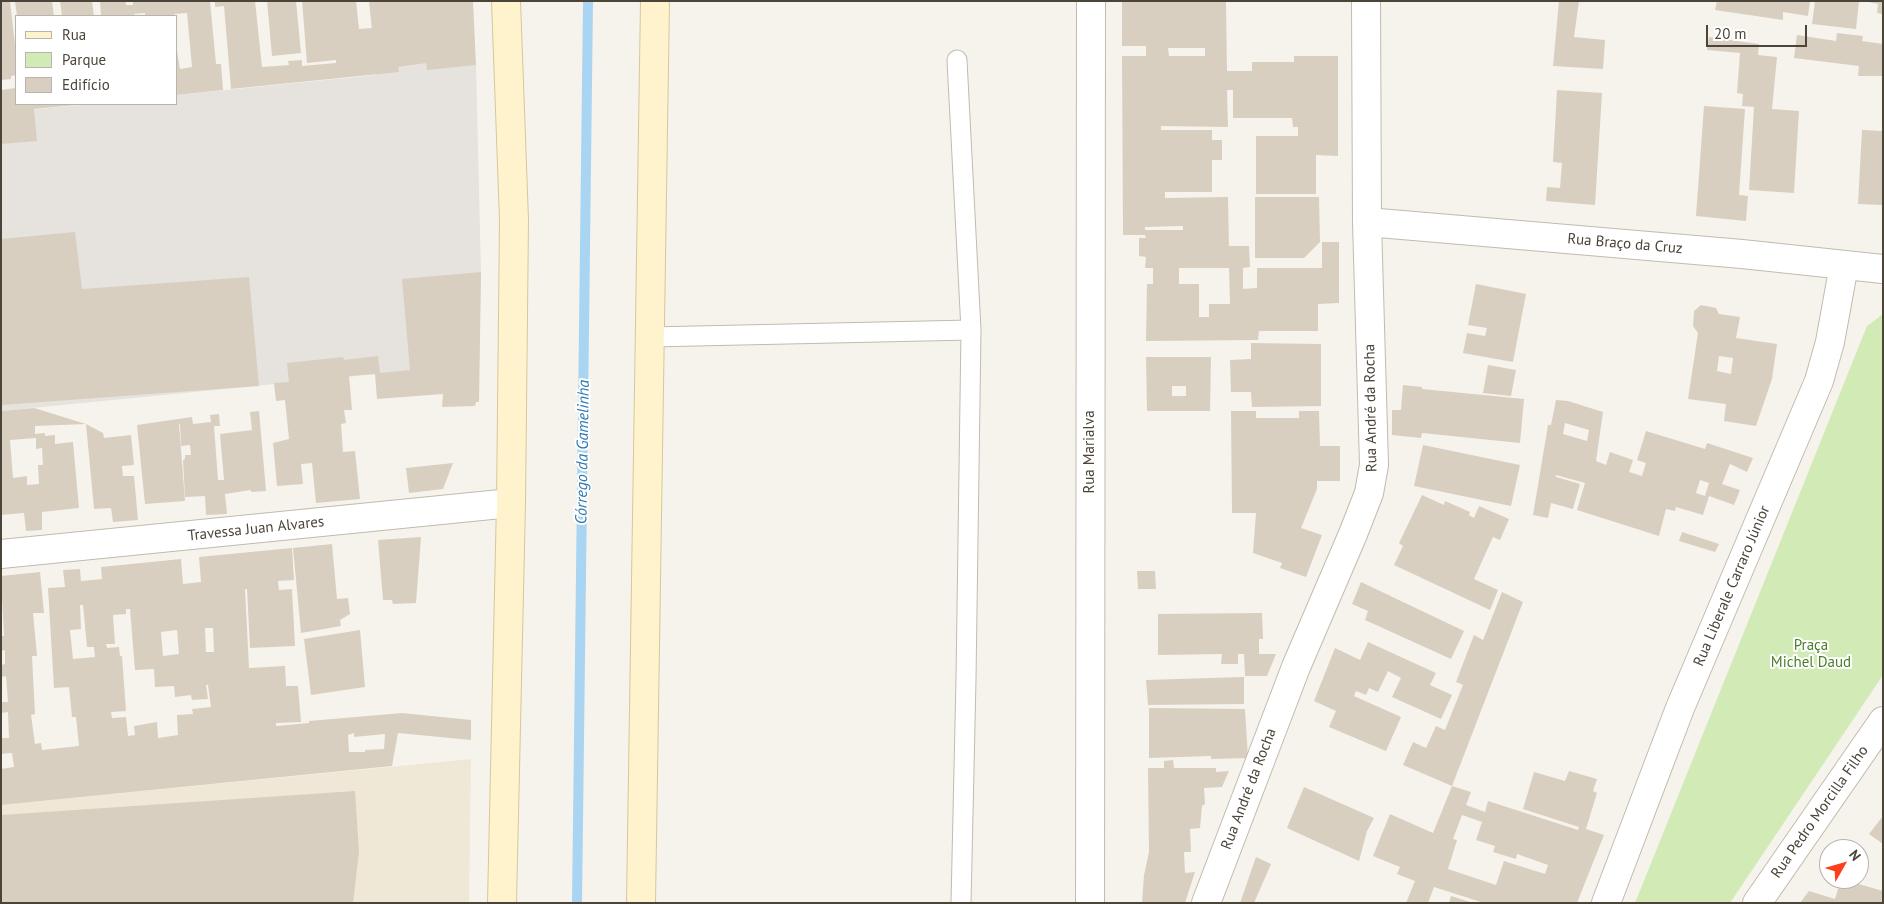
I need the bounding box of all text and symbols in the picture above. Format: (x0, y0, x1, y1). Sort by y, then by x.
legend (15, 15, 178, 105)
scale bar (1709, 15, 1810, 47)
text: 20 m (1714, 24, 1747, 43)
text: Rua (62, 25, 86, 44)
text: Parque (62, 50, 106, 69)
text: Edifício (62, 75, 110, 94)
street label: Rua Braço da Cruz (1567, 230, 1683, 258)
street label: Rua André da Rocha (1361, 344, 1381, 472)
water label: Córrego da Gamelinha (572, 380, 594, 524)
street label: Rua Marialva (1081, 410, 1099, 494)
street label: Rua Liberale Carraro Júnior (1690, 503, 1774, 669)
street label: Travessa Juan Alvares (187, 513, 325, 545)
park label: Praça Michel Daud (1771, 637, 1851, 672)
street label: Rua André da Rocha (1218, 726, 1280, 852)
street label: Rua Pedro Morcilla Filho (1767, 742, 1873, 882)
north arrow (1819, 839, 1869, 889)
text: N (1845, 846, 1865, 865)

